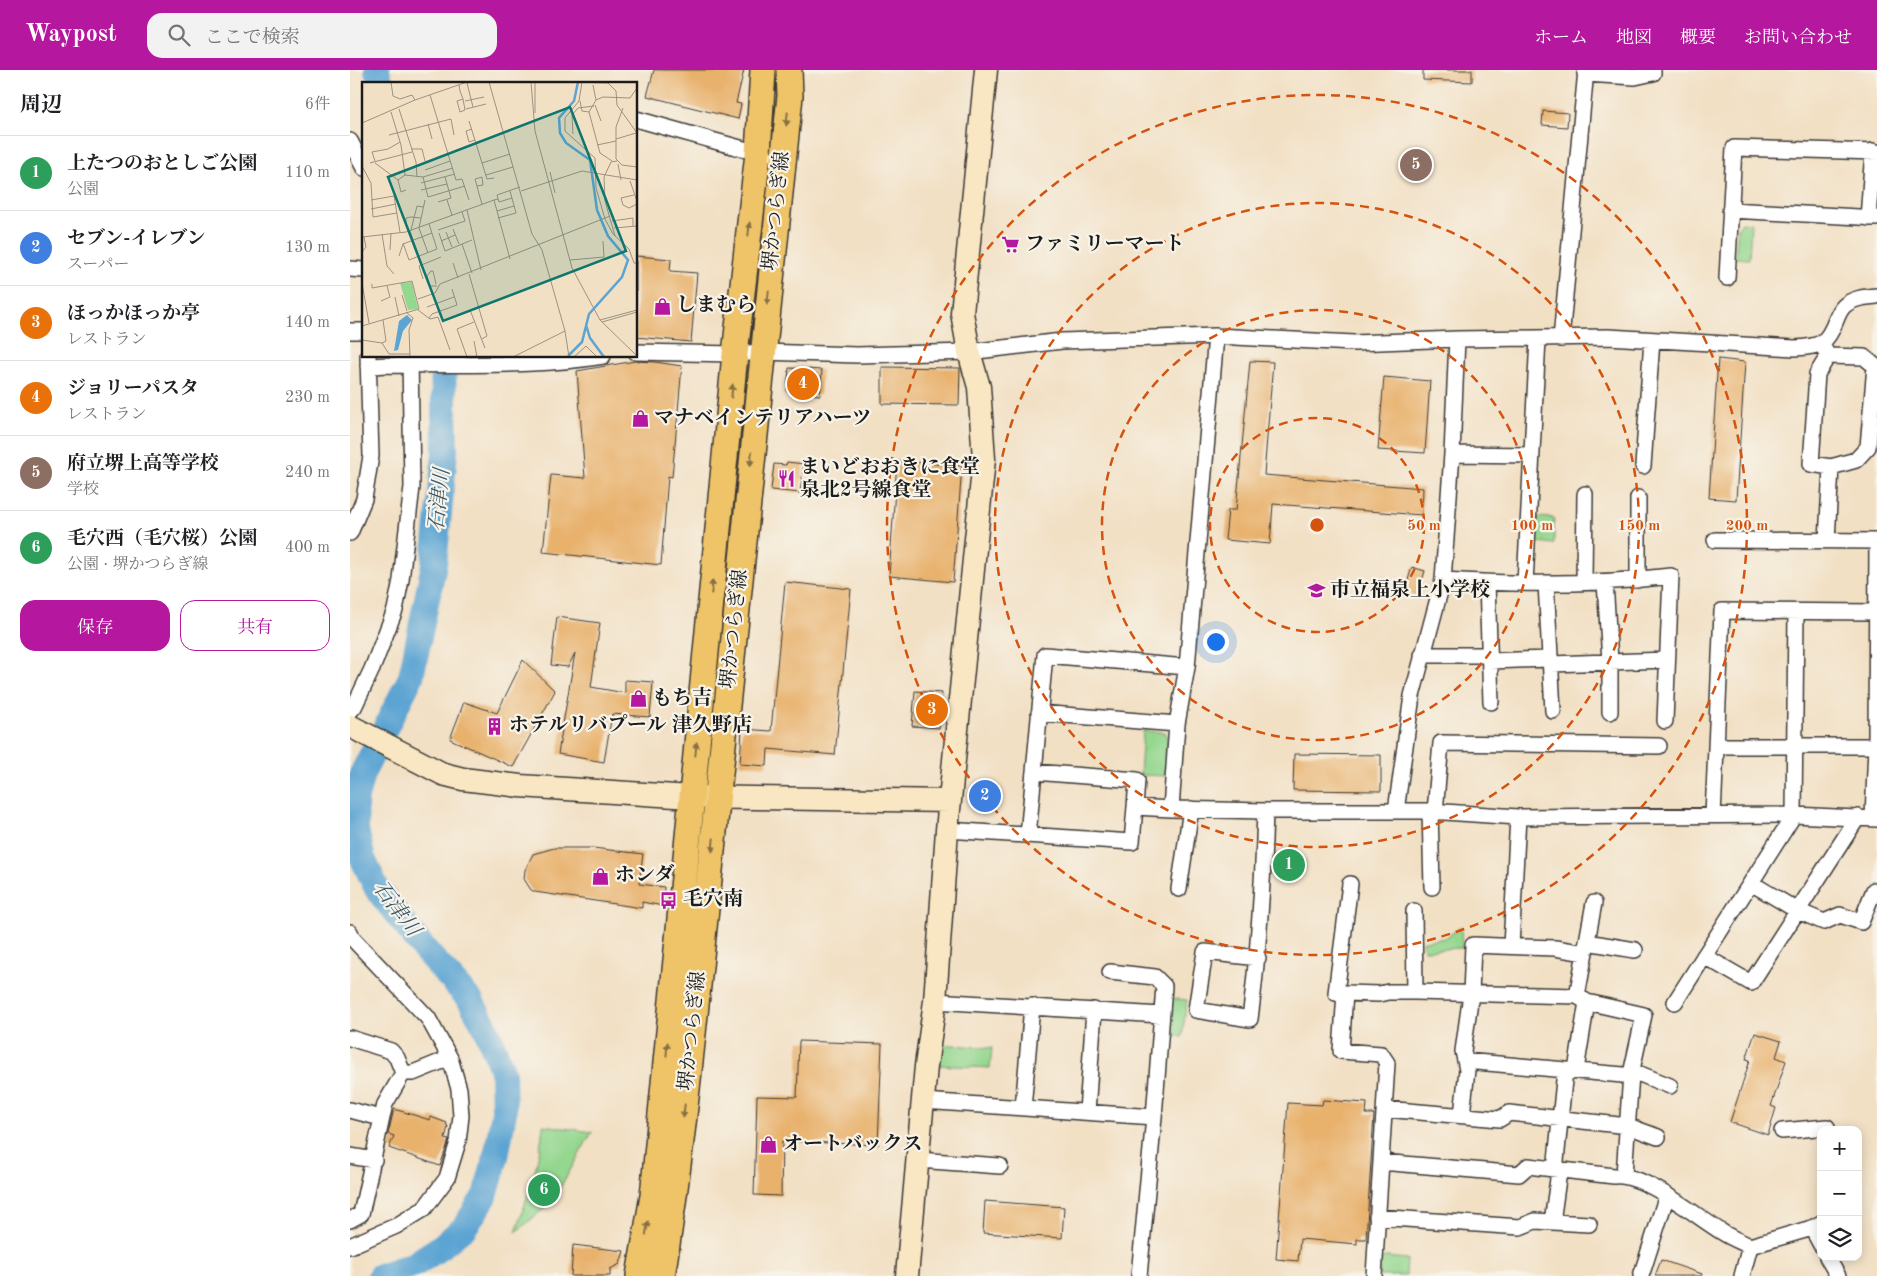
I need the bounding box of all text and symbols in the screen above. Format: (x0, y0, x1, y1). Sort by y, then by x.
search box (147, 13, 497, 58)
icon: search (165, 21, 193, 49)
text: Waypost (25, 23, 117, 47)
text: ここで検索 (205, 29, 300, 48)
text: ホーム (1534, 29, 1588, 47)
text: 地図 (1616, 29, 1652, 47)
text: 概要 (1680, 29, 1716, 47)
text: お問い合わせ (1744, 29, 1852, 47)
inset map (362, 82, 638, 358)
text: 周辺 (20, 95, 62, 116)
text: 6件 (305, 97, 330, 113)
one-way arrow (783, 111, 791, 127)
pin: 5 (1400, 146, 1432, 184)
street label: 堺かつらぎ線 (759, 150, 793, 272)
text: 上たつのおとしご公園 (67, 155, 257, 174)
text: 1 (31, 165, 41, 181)
text: 110 m (285, 165, 330, 181)
text: 公園 (67, 182, 99, 198)
one-way arrow (745, 221, 753, 237)
text: セブン-イレブン (67, 230, 206, 249)
place label: ファミリーマート (1025, 234, 1185, 255)
supermarket icon: ファミリーマート (1001, 235, 1021, 255)
text: 2 (31, 240, 41, 256)
text: 130 m (285, 240, 330, 256)
text: スーパー (67, 257, 129, 273)
one-way arrow (764, 290, 772, 306)
place label: しまむら (676, 295, 756, 316)
shop icon: しまむら (652, 296, 672, 316)
text: ほっかほっか亭 (67, 305, 200, 324)
text: 3 (31, 315, 41, 331)
text: 140 m (285, 315, 330, 331)
text: レストラン (67, 332, 147, 348)
pin: 4 (787, 365, 819, 403)
text: ジョリーパスタ (67, 380, 199, 399)
one-way arrow (728, 382, 736, 398)
text: 4 (31, 390, 41, 406)
text: 230 m (285, 390, 330, 406)
text: レストラン (67, 407, 147, 423)
place label: マナベインテリアハーツ (654, 408, 872, 429)
shop icon: マナベインテリアハーツ (630, 409, 650, 429)
one-way arrow (747, 451, 755, 467)
text: 府立堺上高等学校 (67, 455, 219, 474)
place label: まいどおおきに食堂 泉北2号線食堂 (800, 455, 980, 501)
text: 5 (31, 465, 41, 481)
text: 240 m (285, 465, 330, 481)
water label: 石津川 (424, 465, 454, 532)
restaurant icon: まいどおおきに食堂 泉北2号線食堂 (776, 469, 796, 489)
text: 学校 (67, 482, 99, 498)
centre of rings (1308, 516, 1326, 534)
text: 50 m (1407, 519, 1441, 534)
text: 100 m (1511, 519, 1553, 534)
text: 150 m (1618, 519, 1660, 534)
text: 200 m (1726, 519, 1768, 534)
text: 毛穴西（毛穴桜）公園 (67, 530, 257, 549)
text: 6 (31, 540, 41, 556)
text: 400 m (285, 540, 330, 556)
text: 公園 · 堺かつらぎ線 (67, 557, 208, 573)
street label: 堺かつらぎ線 (717, 568, 751, 690)
place label: 市立福泉上小学校 (1330, 578, 1490, 601)
one-way arrow (708, 579, 716, 595)
school or university icon: 市立福泉上小学校 (1306, 581, 1326, 601)
button: 保存 (20, 600, 170, 651)
button: 共有 (180, 600, 330, 651)
your location (1203, 629, 1229, 655)
place label: もち吉 (652, 686, 712, 709)
shop icon: もち吉 (628, 689, 648, 709)
pin: 3 (916, 691, 948, 729)
place label: ホテルリバプール 津久野店 (509, 713, 752, 736)
building icon: ホテルリバプール 津久野店 (485, 716, 505, 736)
one-way arrow (692, 741, 700, 757)
pin: 2 (969, 777, 1001, 815)
one-way arrow (709, 837, 717, 853)
pin: 1 (1273, 846, 1305, 884)
place label: ホンダ (615, 863, 674, 886)
shop icon: ホンダ (591, 866, 611, 886)
water label: 石津川 (369, 876, 426, 942)
place label: 毛穴南 (683, 888, 743, 910)
bus stop icon: 毛穴南 (659, 890, 679, 910)
street label: 堺かつらぎ線 (675, 970, 709, 1092)
one-way arrow (663, 1041, 671, 1057)
one-way arrow (680, 1103, 688, 1119)
map controls (1817, 1126, 1862, 1261)
button: + (1817, 1126, 1862, 1171)
place label: オートバックス (783, 1133, 922, 1155)
shop icon: オートバックス (759, 1135, 779, 1155)
pin: 6 (528, 1171, 560, 1209)
button: − (1817, 1171, 1862, 1216)
button: layers (1817, 1216, 1862, 1261)
one-way arrow (644, 1220, 652, 1236)

